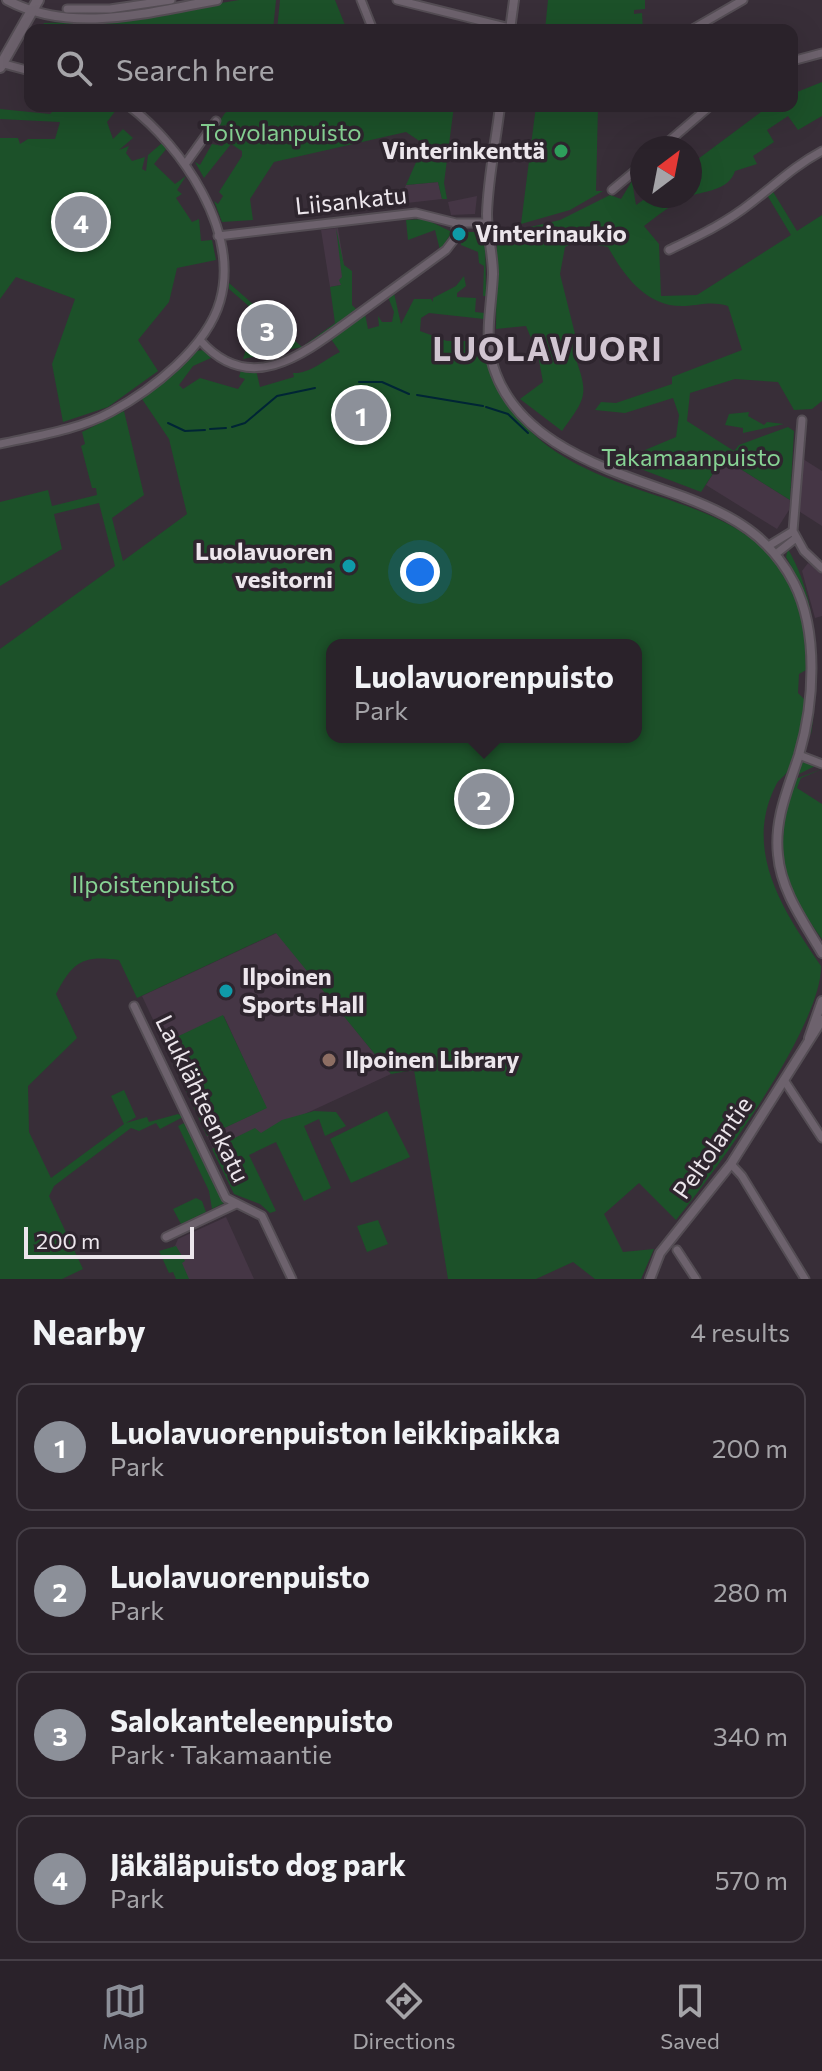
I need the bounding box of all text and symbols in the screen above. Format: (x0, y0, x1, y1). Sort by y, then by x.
search box (24, 24, 798, 112)
icon: search (52, 46, 96, 90)
text: Search here (116, 50, 275, 87)
park label: Toivolanpuisto (200, 117, 362, 146)
place label: Vinterinkenttä (382, 135, 545, 164)
north arrow (630, 136, 702, 208)
marker: Vinterinkenttä (552, 142, 570, 160)
street label: Liisankatu (294, 179, 408, 220)
pin: 4 (55, 192, 107, 252)
place label: Vinterinaukio (475, 218, 627, 247)
marker: Vinterinaukio (450, 225, 468, 243)
pin: 3 (241, 300, 293, 360)
district label: LUOLAVUORI (432, 328, 664, 368)
pin: 1 (335, 385, 387, 445)
park label: Takamaanpuisto (601, 442, 781, 471)
place label: Luolavuoren vesitorni (195, 536, 333, 593)
your location (400, 552, 440, 592)
marker: Luolavuoren vesitorni (340, 557, 358, 575)
popup (326, 639, 642, 743)
text: Luolavuorenpuisto (354, 657, 614, 694)
text: Park (354, 694, 408, 725)
pin: 2 (458, 769, 510, 829)
park label: Ilpoistenpuisto (71, 869, 235, 898)
place label: Ilpoinen Sports Hall (242, 961, 365, 1018)
marker: Ilpoinen Sports Hall (217, 982, 235, 1000)
street label: Lauklähteenkatu (150, 1010, 256, 1187)
place label: Ilpoinen Library (345, 1044, 520, 1073)
marker: Ilpoinen Library (320, 1051, 338, 1069)
street label: Peltolantie (666, 1090, 758, 1204)
scale bar (24, 1223, 194, 1259)
text: 200 m (36, 1227, 100, 1254)
text: Nearby (32, 1310, 146, 1352)
text: 4 results (690, 1316, 790, 1347)
text: Luolavuorenpuiston leikkipaikka (110, 1413, 560, 1450)
text: 1 (54, 1432, 66, 1463)
text: 200 m (712, 1432, 788, 1463)
text: Park (110, 1450, 164, 1481)
text: Luolavuorenpuisto (110, 1557, 370, 1594)
text: 2 (53, 1576, 67, 1607)
text: 280 m (713, 1576, 788, 1607)
text: Park (110, 1594, 164, 1625)
text: Salokanteleenpuisto (110, 1701, 393, 1738)
text: 3 (52, 1720, 68, 1751)
text: 340 m (713, 1720, 788, 1751)
text: Park · Takamaantie (110, 1738, 332, 1769)
text: Jäkäläpuisto dog park (110, 1845, 406, 1882)
text: 4 (52, 1864, 68, 1895)
text: 570 m (715, 1864, 788, 1895)
text: Park (110, 1882, 164, 1913)
tab: Map (102, 1979, 148, 2054)
tab: Directions (352, 1979, 456, 2054)
tab: Saved (660, 1979, 720, 2054)

